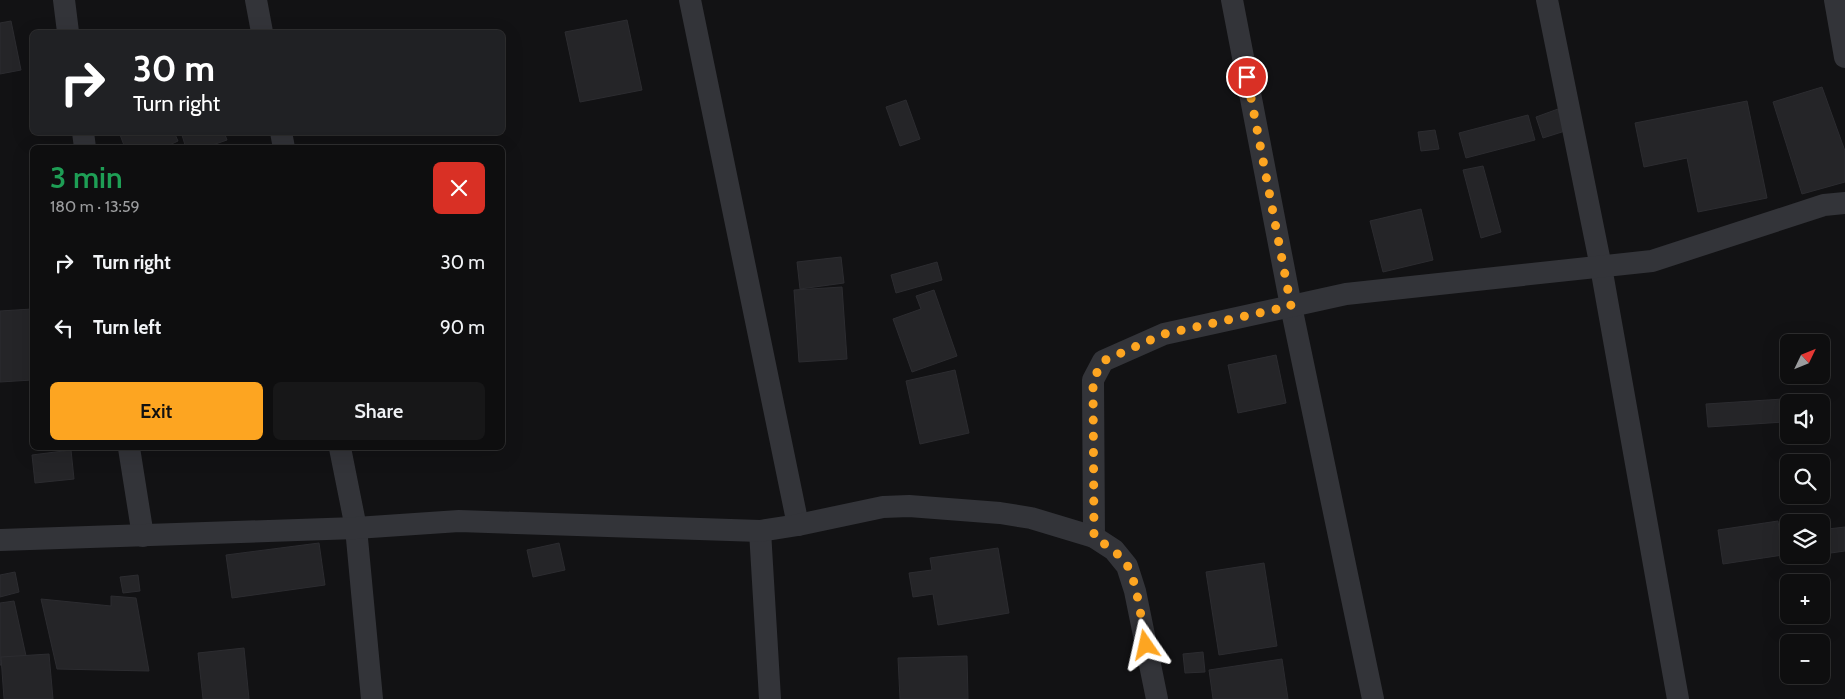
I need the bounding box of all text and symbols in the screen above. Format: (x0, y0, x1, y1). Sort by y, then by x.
text: 30 m (133, 47, 215, 90)
icon: right (50, 50, 115, 115)
pin (1226, 56, 1268, 98)
icon: arrive (1233, 63, 1261, 91)
text: Turn right (133, 90, 220, 117)
text: 3 min (50, 159, 123, 196)
button: close (433, 162, 485, 214)
text: 180 m · 13:59 (50, 197, 140, 216)
icon: right (50, 249, 78, 277)
text: Turn right (93, 251, 171, 274)
text: 30 m (441, 251, 485, 274)
icon: left (50, 314, 78, 342)
text: Turn left (93, 316, 161, 339)
text: 90 m (440, 316, 485, 339)
north arrow (1780, 334, 1830, 384)
map controls (1780, 334, 1830, 684)
button: Exit (50, 382, 263, 440)
button: Share (273, 382, 485, 440)
button: sound (1780, 394, 1830, 444)
button: search (1780, 454, 1830, 504)
button: layers (1780, 514, 1830, 564)
button: + (1780, 574, 1830, 624)
position arrow (1119, 618, 1171, 670)
button: − (1780, 634, 1830, 684)

